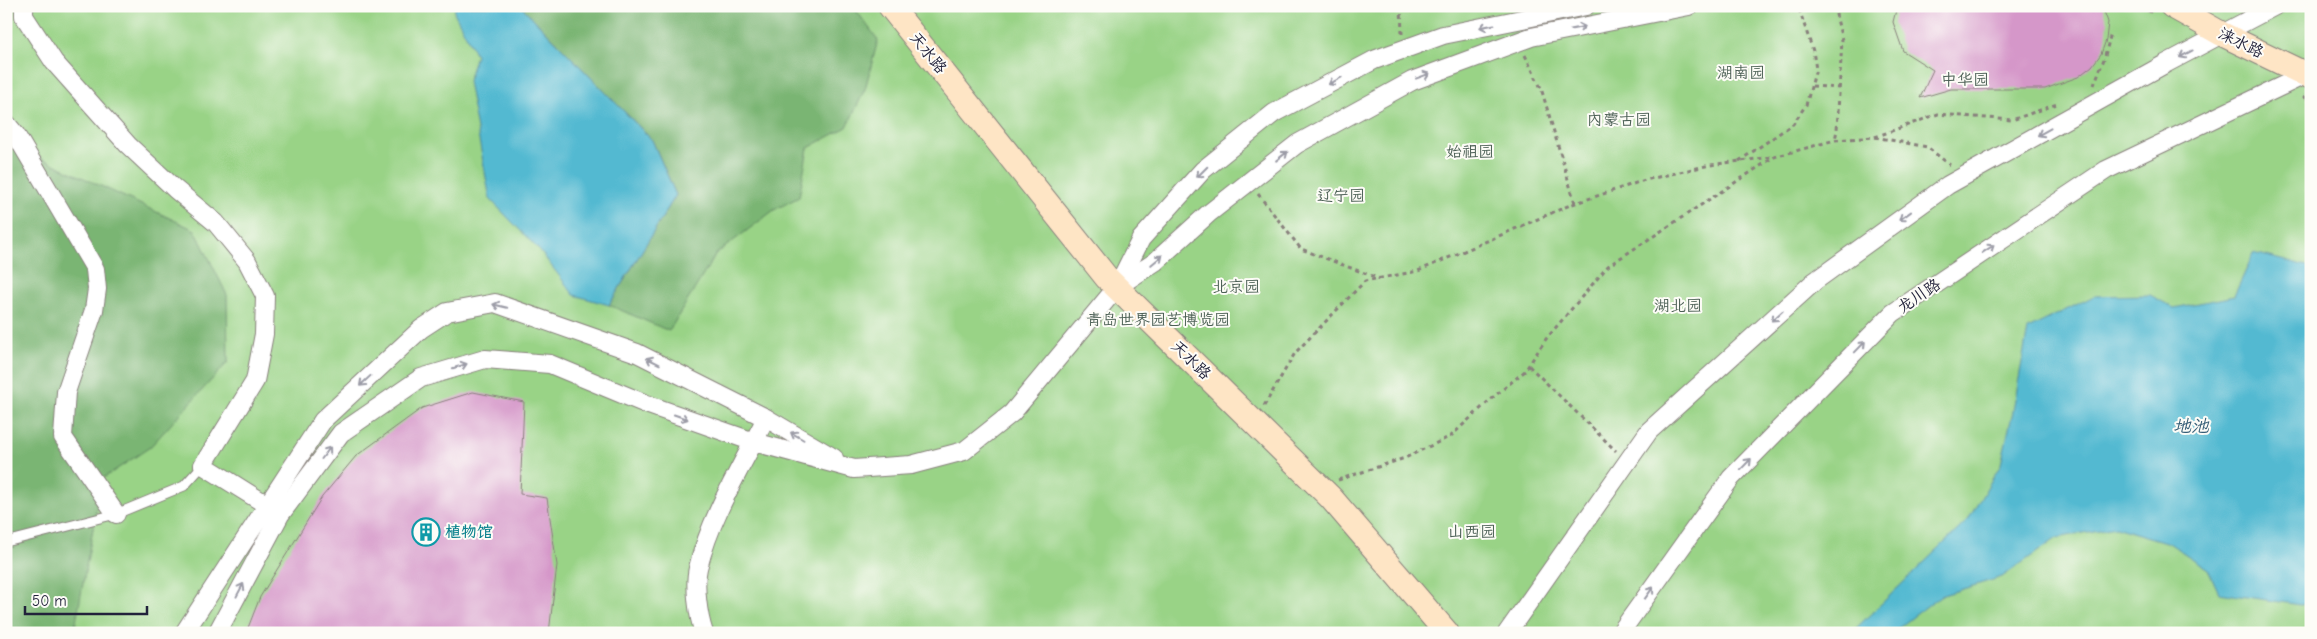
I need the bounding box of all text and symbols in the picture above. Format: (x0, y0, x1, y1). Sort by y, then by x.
one-way arrow (1479, 22, 1495, 31)
one-way arrow (1569, 23, 1585, 33)
street label: 涞水路 (2215, 24, 2267, 62)
street label: 天水路 (906, 29, 950, 77)
one-way arrow (2179, 49, 2194, 59)
park label: 湖南园 (1717, 64, 1765, 82)
one-way arrow (1415, 71, 1431, 81)
park label: 中华园 (1941, 71, 1989, 89)
one-way arrow (1328, 76, 1342, 86)
park label: 内蒙古园 (1587, 111, 1651, 129)
one-way arrow (2036, 127, 2051, 137)
park label: 始祖园 (1446, 143, 1494, 161)
one-way arrow (1275, 150, 1288, 161)
one-way arrow (1196, 166, 1208, 179)
park label: 辽宁园 (1317, 187, 1365, 205)
one-way arrow (1898, 211, 1912, 221)
one-way arrow (1981, 244, 1995, 254)
one-way arrow (1150, 254, 1163, 265)
street label: 龙川路 (1894, 275, 1944, 317)
park label: 北京园 (1212, 278, 1260, 296)
park label: 湖北园 (1654, 297, 1702, 315)
one-way arrow (493, 301, 509, 310)
one-way arrow (1770, 310, 1783, 322)
park label: 青岛世界园艺博览园 (1086, 311, 1230, 329)
street label: 天水路 (1167, 337, 1215, 383)
one-way arrow (1854, 341, 1866, 354)
one-way arrow (646, 356, 661, 365)
one-way arrow (452, 361, 468, 371)
one-way arrow (358, 375, 371, 387)
one-way arrow (673, 412, 689, 422)
water label: 地池 (2173, 416, 2210, 437)
one-way arrow (791, 430, 805, 440)
one-way arrow (321, 447, 332, 460)
one-way arrow (1740, 457, 1752, 470)
building icon: 植物馆 (411, 517, 441, 547)
place label: 植物馆 (445, 523, 493, 541)
park label: 山西园 (1448, 523, 1496, 541)
one-way arrow (235, 582, 245, 597)
scale bar (25, 584, 148, 616)
one-way arrow (1643, 587, 1654, 600)
text: 50 m (32, 592, 67, 610)

